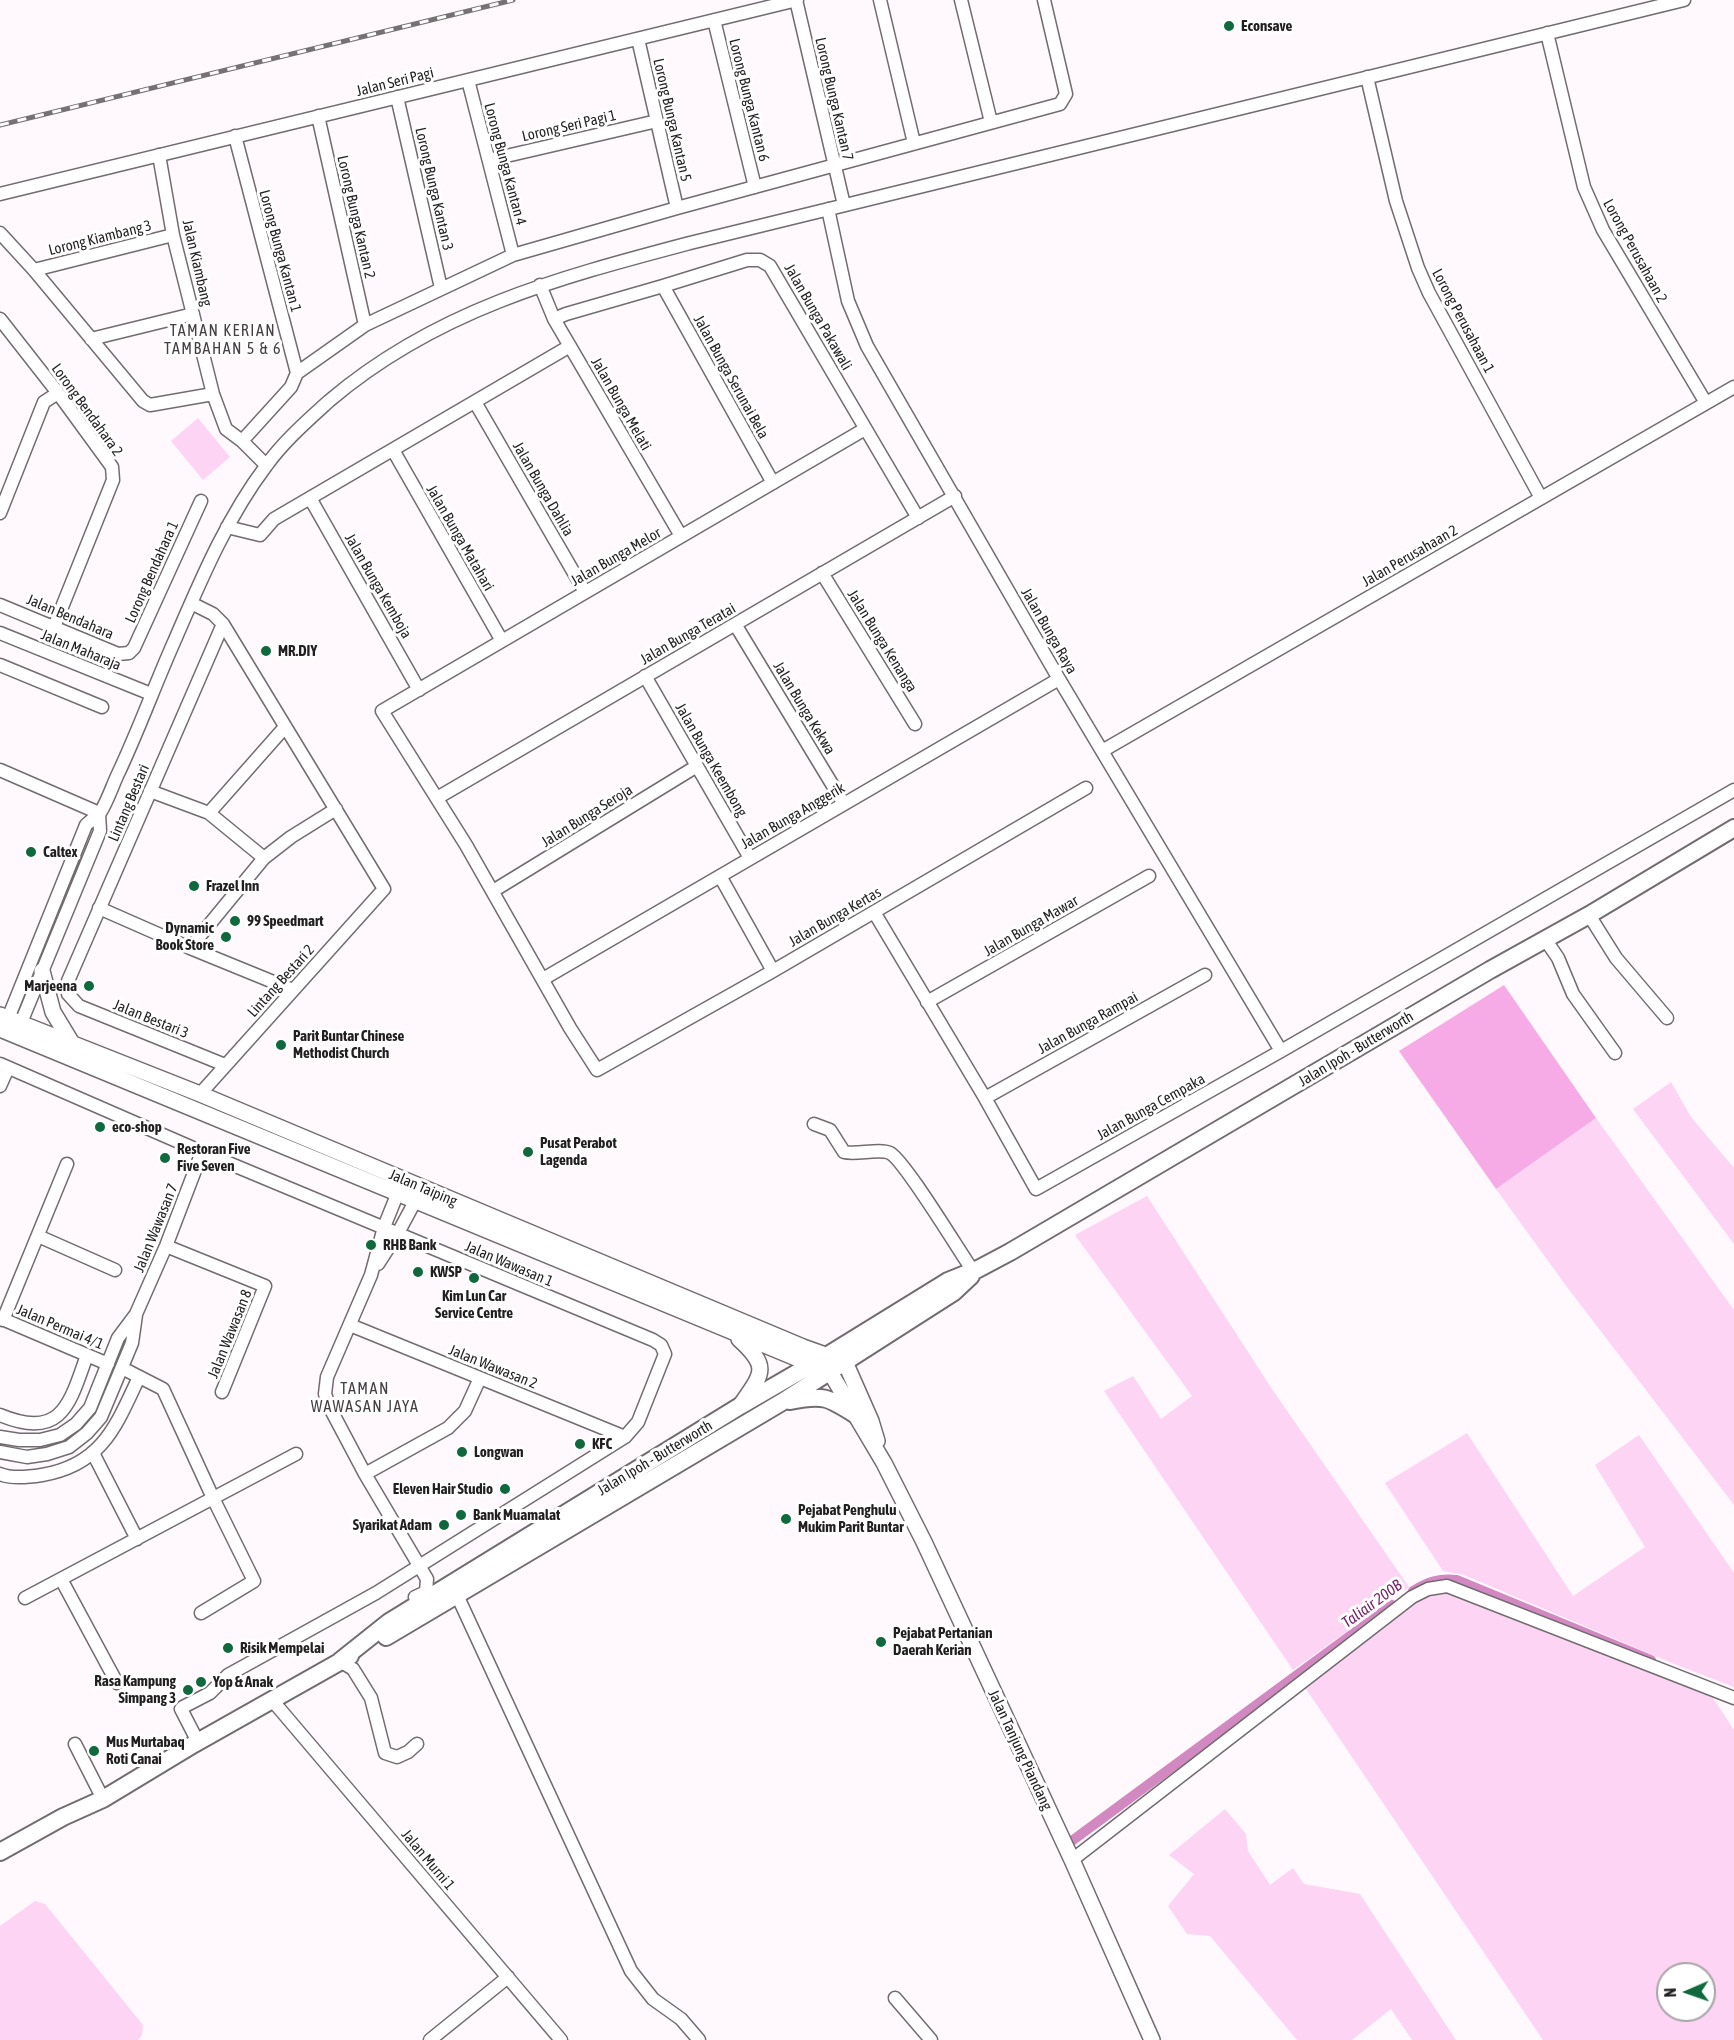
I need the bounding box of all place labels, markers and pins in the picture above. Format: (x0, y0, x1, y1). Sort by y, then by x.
place label: Econsave (1241, 17, 1292, 35)
marker: Econsave (1222, 19, 1236, 33)
place label: MR.DIY (278, 642, 317, 660)
marker: MR.DIY (259, 644, 273, 658)
place label: Caltex (43, 843, 78, 861)
marker: Caltex (24, 845, 38, 859)
place label: Frazel Inn (206, 877, 259, 895)
marker: Frazel Inn (187, 879, 201, 893)
place label: 99 Speedmart (247, 912, 324, 930)
marker: 99 Speedmart (228, 914, 242, 928)
place label: Dynamic Book Store (155, 919, 214, 954)
marker: Dynamic Book Store (219, 930, 233, 944)
place label: Marjeena (24, 977, 77, 995)
marker: Marjeena (82, 979, 96, 993)
place label: Parit Buntar Chinese Methodist Church (293, 1027, 404, 1062)
marker: Parit Buntar Chinese Methodist Church (274, 1038, 288, 1052)
place label: eco-shop (112, 1118, 162, 1136)
marker: eco-shop (93, 1120, 107, 1134)
place label: Pusat Perabot Lagenda (540, 1134, 617, 1169)
place label: Restoran Five Five Seven (177, 1140, 251, 1175)
marker: Pusat Perabot Lagenda (521, 1145, 535, 1159)
marker: Restoran Five Five Seven (158, 1151, 172, 1165)
place label: RHB Bank (383, 1236, 436, 1254)
marker: RHB Bank (364, 1238, 378, 1252)
place label: KWSP (430, 1263, 462, 1281)
marker: KWSP (411, 1265, 425, 1279)
marker: Kim Lun Car Service Centre (467, 1271, 481, 1285)
place label: Kim Lun Car Service Centre (435, 1287, 513, 1322)
place label: KFC (592, 1435, 612, 1453)
marker: KFC (573, 1437, 587, 1451)
place label: Longwan (474, 1443, 524, 1461)
marker: Longwan (455, 1445, 469, 1459)
place label: Eleven Hair Studio (393, 1480, 493, 1498)
marker: Eleven Hair Studio (498, 1482, 512, 1496)
place label: Pejabat Penghulu Mukim Parit Buntar (798, 1501, 904, 1536)
place label: Bank Muamalat (473, 1506, 560, 1524)
marker: Bank Muamalat (454, 1508, 468, 1522)
marker: Pejabat Penghulu Mukim Parit Buntar (779, 1512, 793, 1526)
place label: Syarikat Adam (353, 1516, 432, 1534)
marker: Syarikat Adam (437, 1518, 451, 1532)
place label: Pejabat Pertanian Daerah Kerian (893, 1624, 992, 1659)
marker: Pejabat Pertanian Daerah Kerian (874, 1635, 888, 1649)
place label: Risik Mempelai (240, 1639, 324, 1657)
marker: Risik Mempelai (221, 1641, 235, 1655)
place label: Rasa Kampung Simpang 3 (94, 1672, 176, 1707)
place label: Yop & Anak (213, 1673, 273, 1691)
marker: Yop & Anak (194, 1675, 208, 1689)
marker: Rasa Kampung Simpang 3 (181, 1683, 195, 1697)
place label: Mus Murtabaq Roti Canai (106, 1733, 185, 1768)
marker: Mus Murtabaq Roti Canai (87, 1744, 101, 1758)

